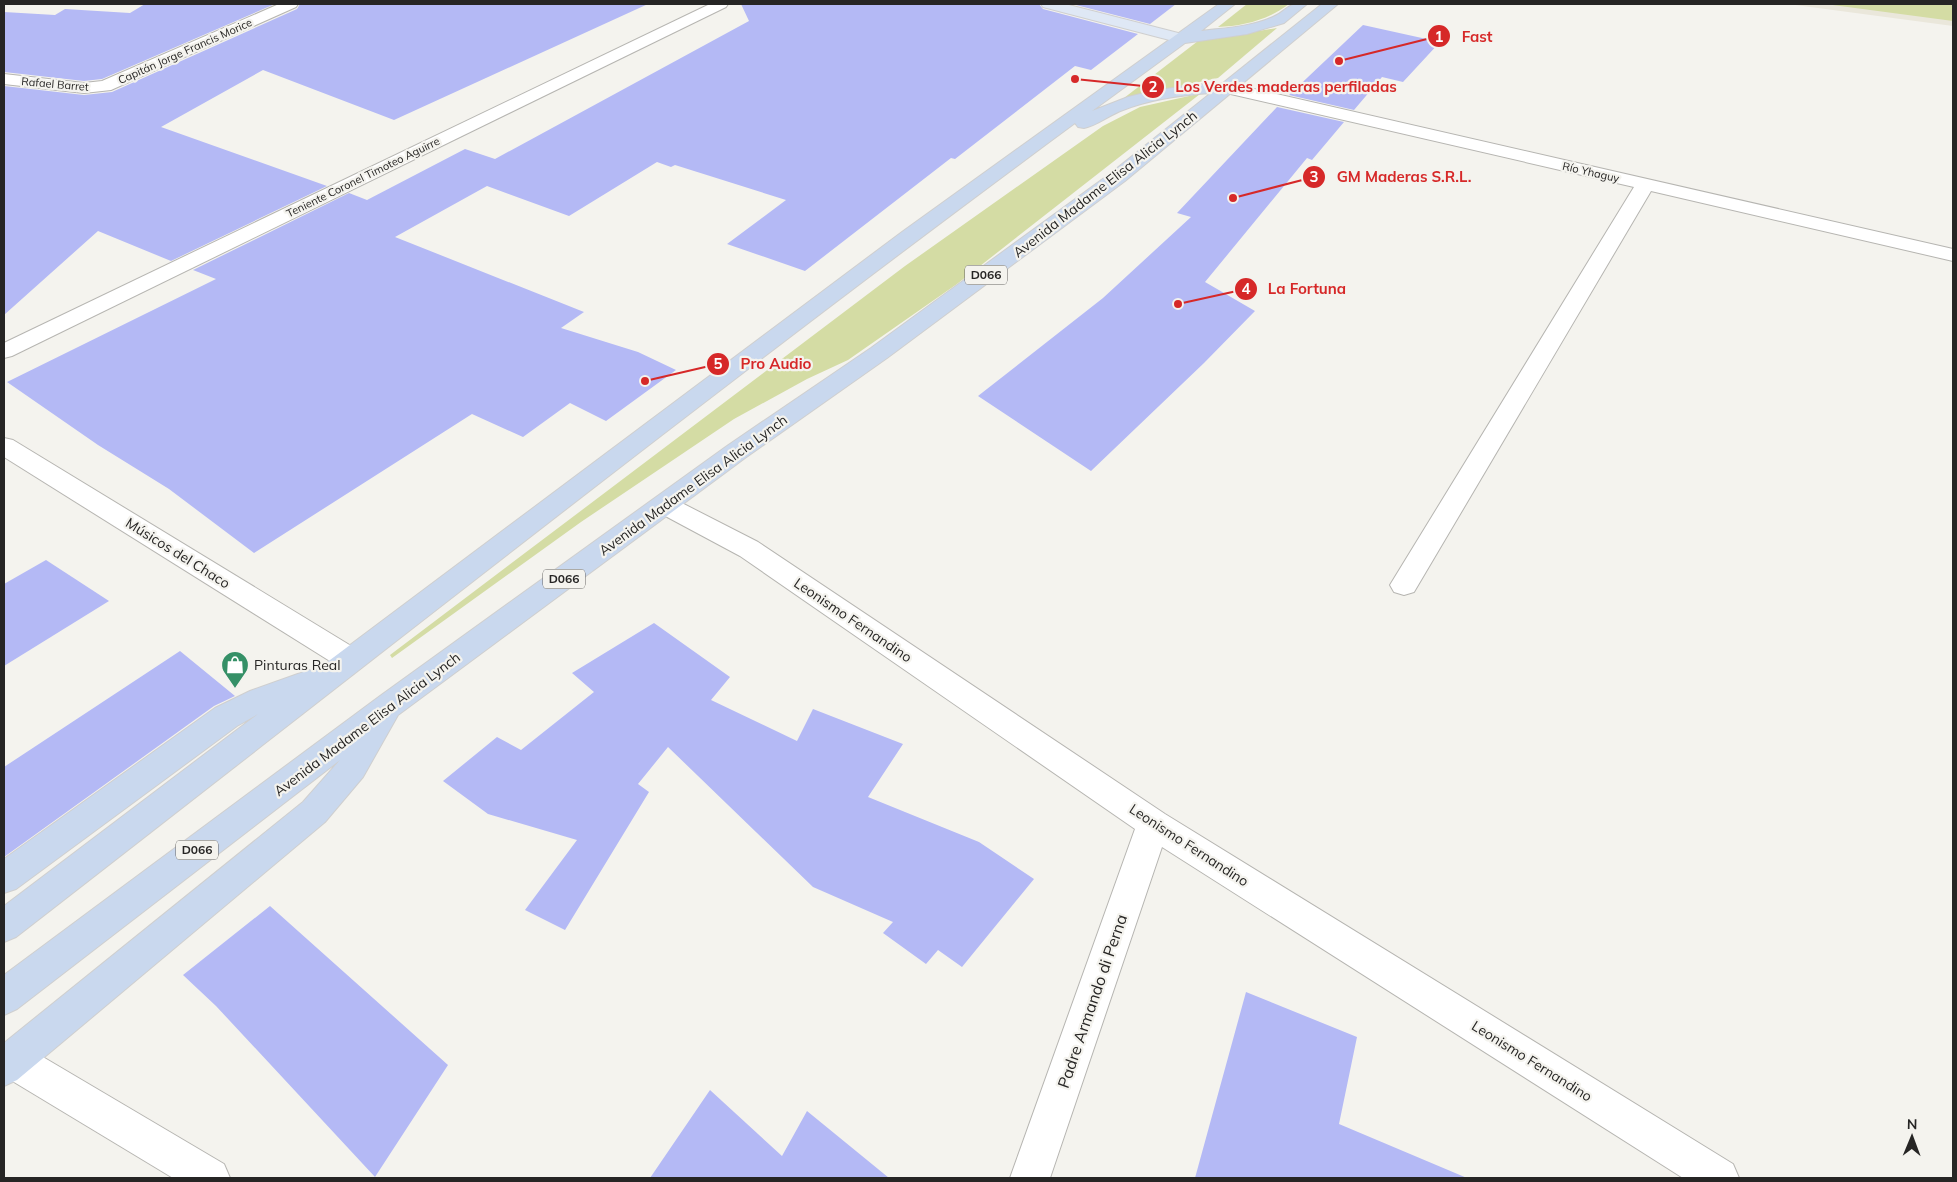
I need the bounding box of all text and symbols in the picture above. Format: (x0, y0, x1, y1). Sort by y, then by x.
street label: Capitán Jorge Francis Morice (116, 15, 254, 87)
callout: Fast (1426, 21, 1502, 51)
text: 1 (1434, 27, 1444, 46)
text: Fast (1462, 27, 1493, 46)
callout: Los Verdes maderas perfiladas (1141, 72, 1407, 102)
street label: Rafael Barret (21, 74, 90, 94)
text: 2 (1148, 77, 1158, 96)
text: Los Verdes maderas perfiladas (1175, 77, 1397, 96)
street label: Avenida Madame Elisa Alicia Lynch (1009, 107, 1201, 261)
street label: Teniente Coronel Timoteo Aguirre (284, 134, 442, 220)
street label: Río Yhaguy (1561, 159, 1621, 185)
callout: GM Maderas S.R.L. (1302, 162, 1481, 192)
text: 3 (1309, 167, 1319, 186)
text: GM Maderas S.R.L. (1337, 167, 1471, 186)
road number: D066 (965, 266, 1007, 284)
callout: La Fortuna (1233, 274, 1356, 304)
text: 4 (1241, 279, 1251, 298)
text: La Fortuna (1268, 279, 1346, 298)
callout: Pro Audio (706, 349, 822, 379)
text: 5 (713, 354, 723, 373)
text: Pro Audio (741, 354, 812, 373)
street label: Avenida Madame Elisa Alicia Lynch (595, 411, 791, 559)
street label: Músicos del Chaco (122, 514, 234, 592)
road number: D066 (543, 570, 585, 588)
street label: Leonismo Fernandino (790, 574, 916, 666)
street label: Avenida Madame Elisa Alicia Lynch (270, 648, 464, 800)
shop icon: Pinturas Real (220, 650, 250, 689)
place label: Pinturas Real (254, 656, 341, 674)
street label: Leonismo Fernandino (1126, 800, 1252, 890)
road number: D066 (176, 840, 218, 860)
street label: Padre Armando di Perna (1053, 911, 1131, 1091)
street label: Leonismo Fernandino (1468, 1017, 1596, 1105)
north arrow (1887, 1112, 1937, 1162)
text: N (1907, 1115, 1918, 1133)

